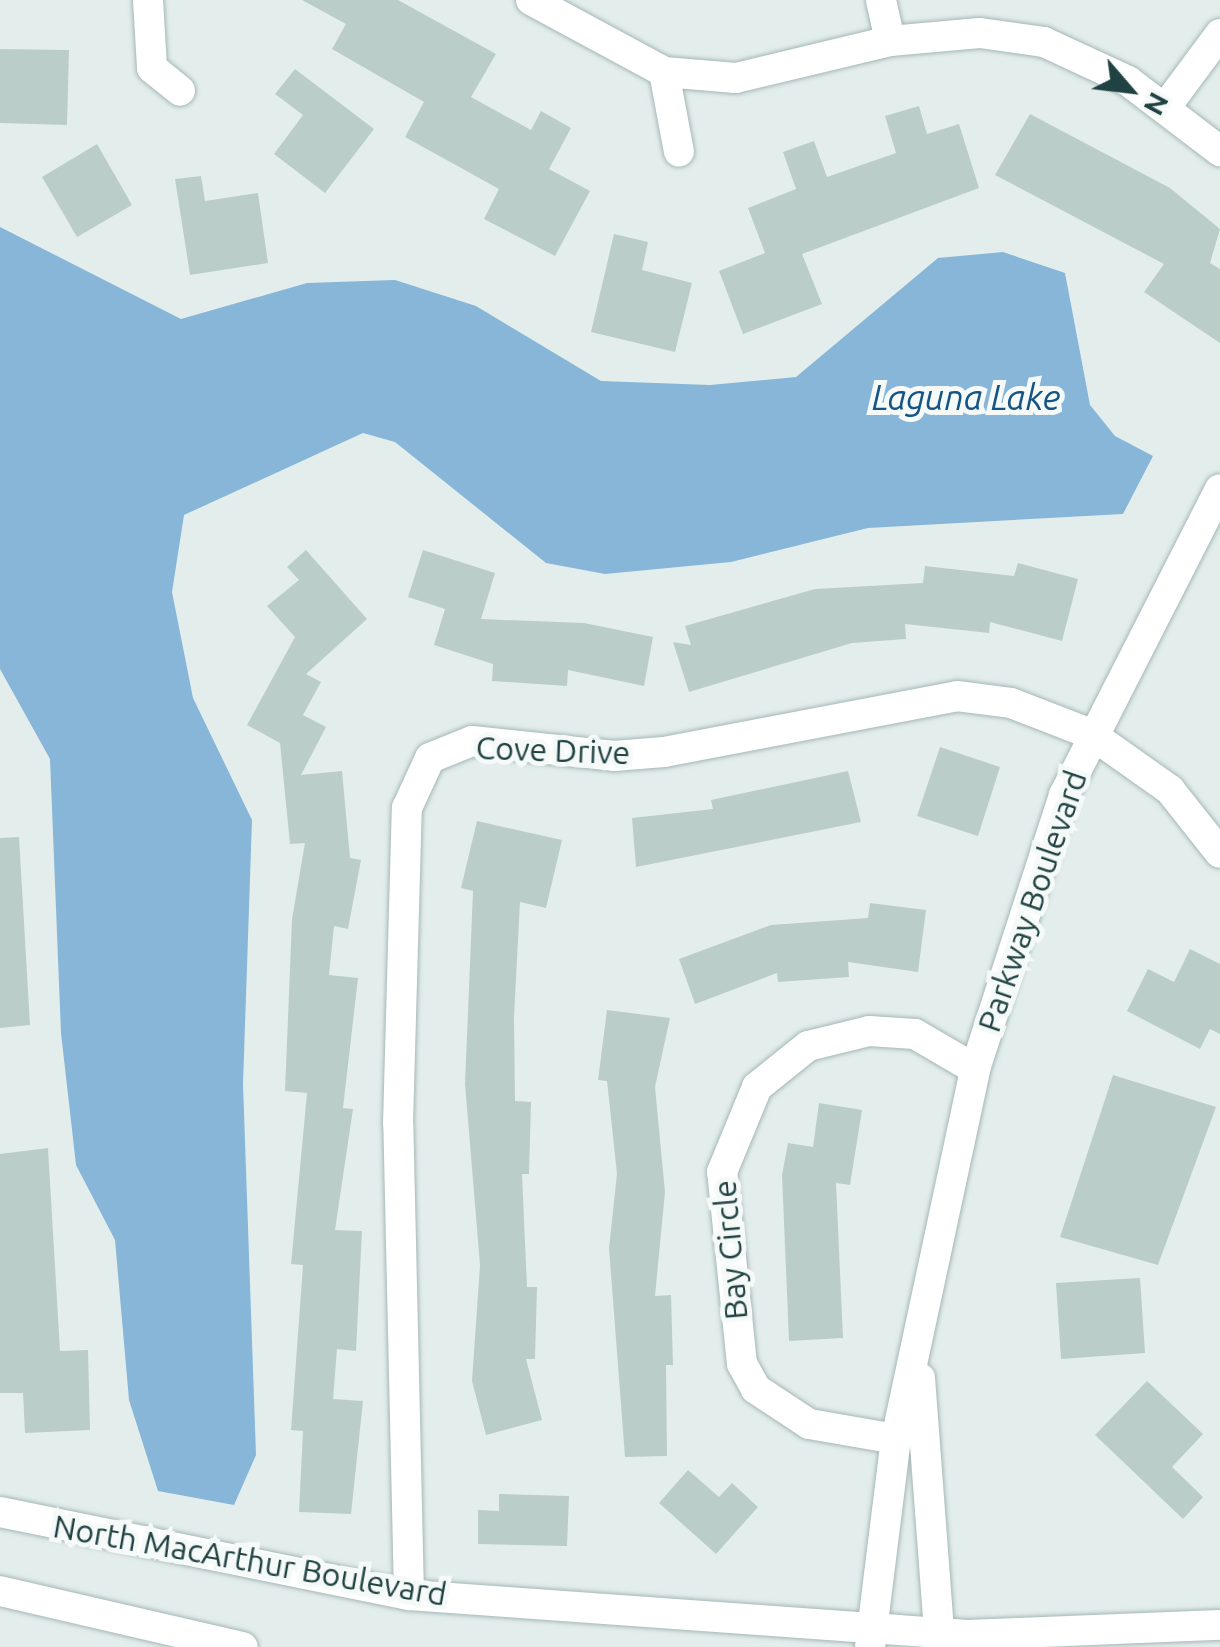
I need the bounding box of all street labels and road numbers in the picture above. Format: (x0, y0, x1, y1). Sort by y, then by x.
street label: Cove Drive (475, 728, 631, 772)
street label: Parkway Boulevard (969, 765, 1095, 1037)
street label: Bay Circle (705, 1179, 755, 1321)
street label: North MacArthur Boulevard (50, 1506, 450, 1614)

